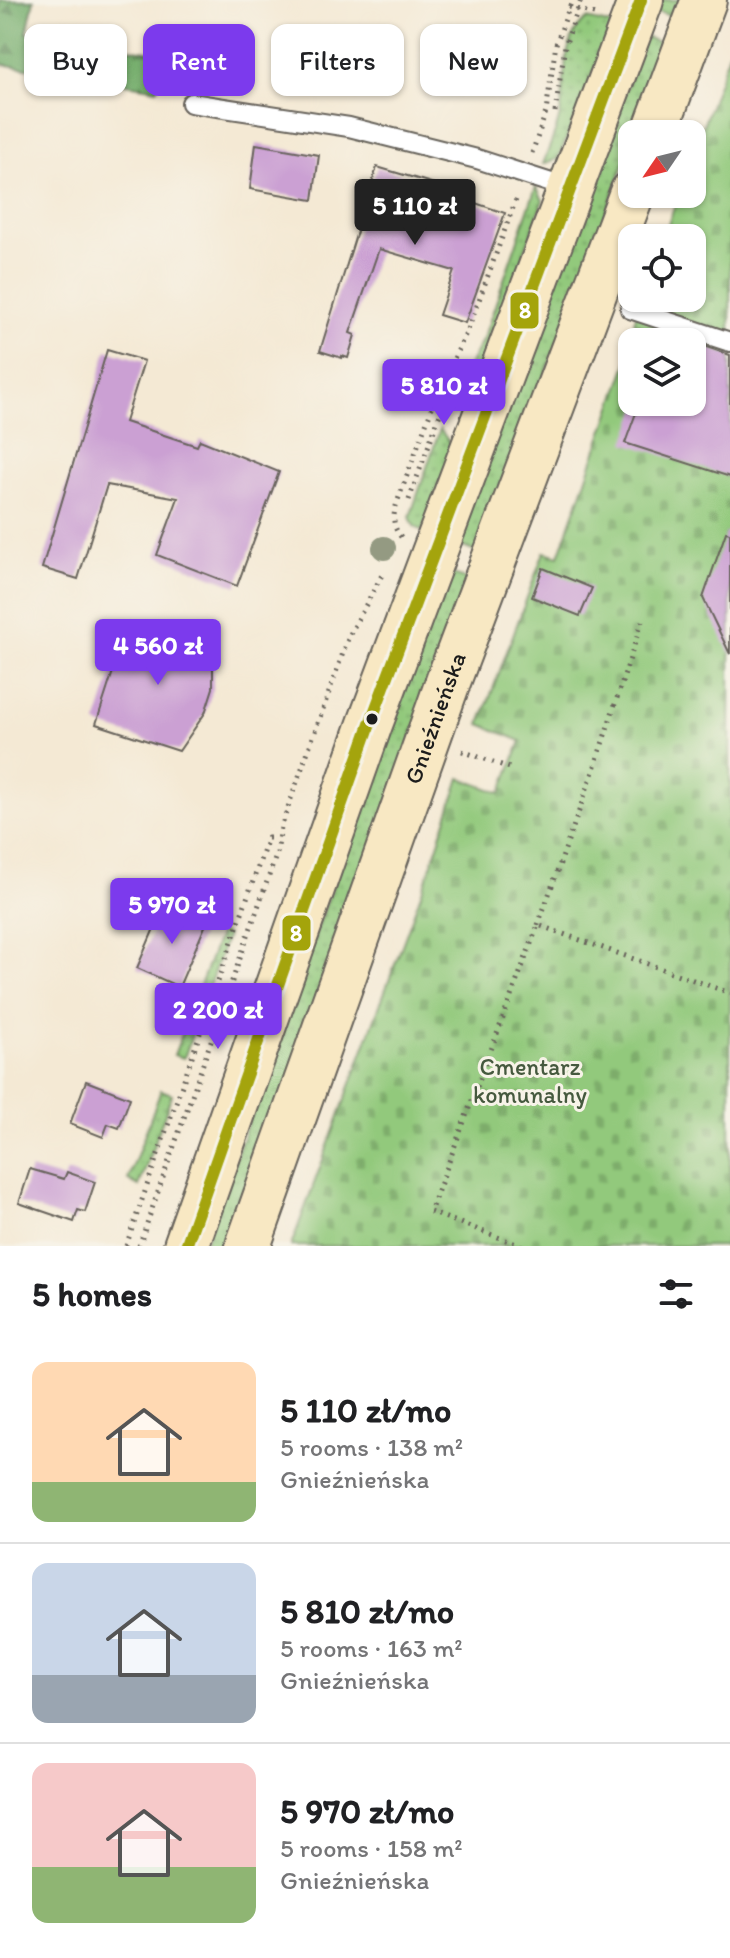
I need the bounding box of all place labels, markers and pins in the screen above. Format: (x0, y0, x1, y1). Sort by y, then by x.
pin: 5 110 zł (332, 179, 498, 247)
pin: 5 810 zł (361, 359, 527, 427)
pin: 4 560 zł (75, 619, 241, 687)
unlabelled marker (364, 711, 380, 727)
pin: 5 970 zł (89, 878, 255, 946)
pin: 2 200 zł (135, 983, 301, 1051)

